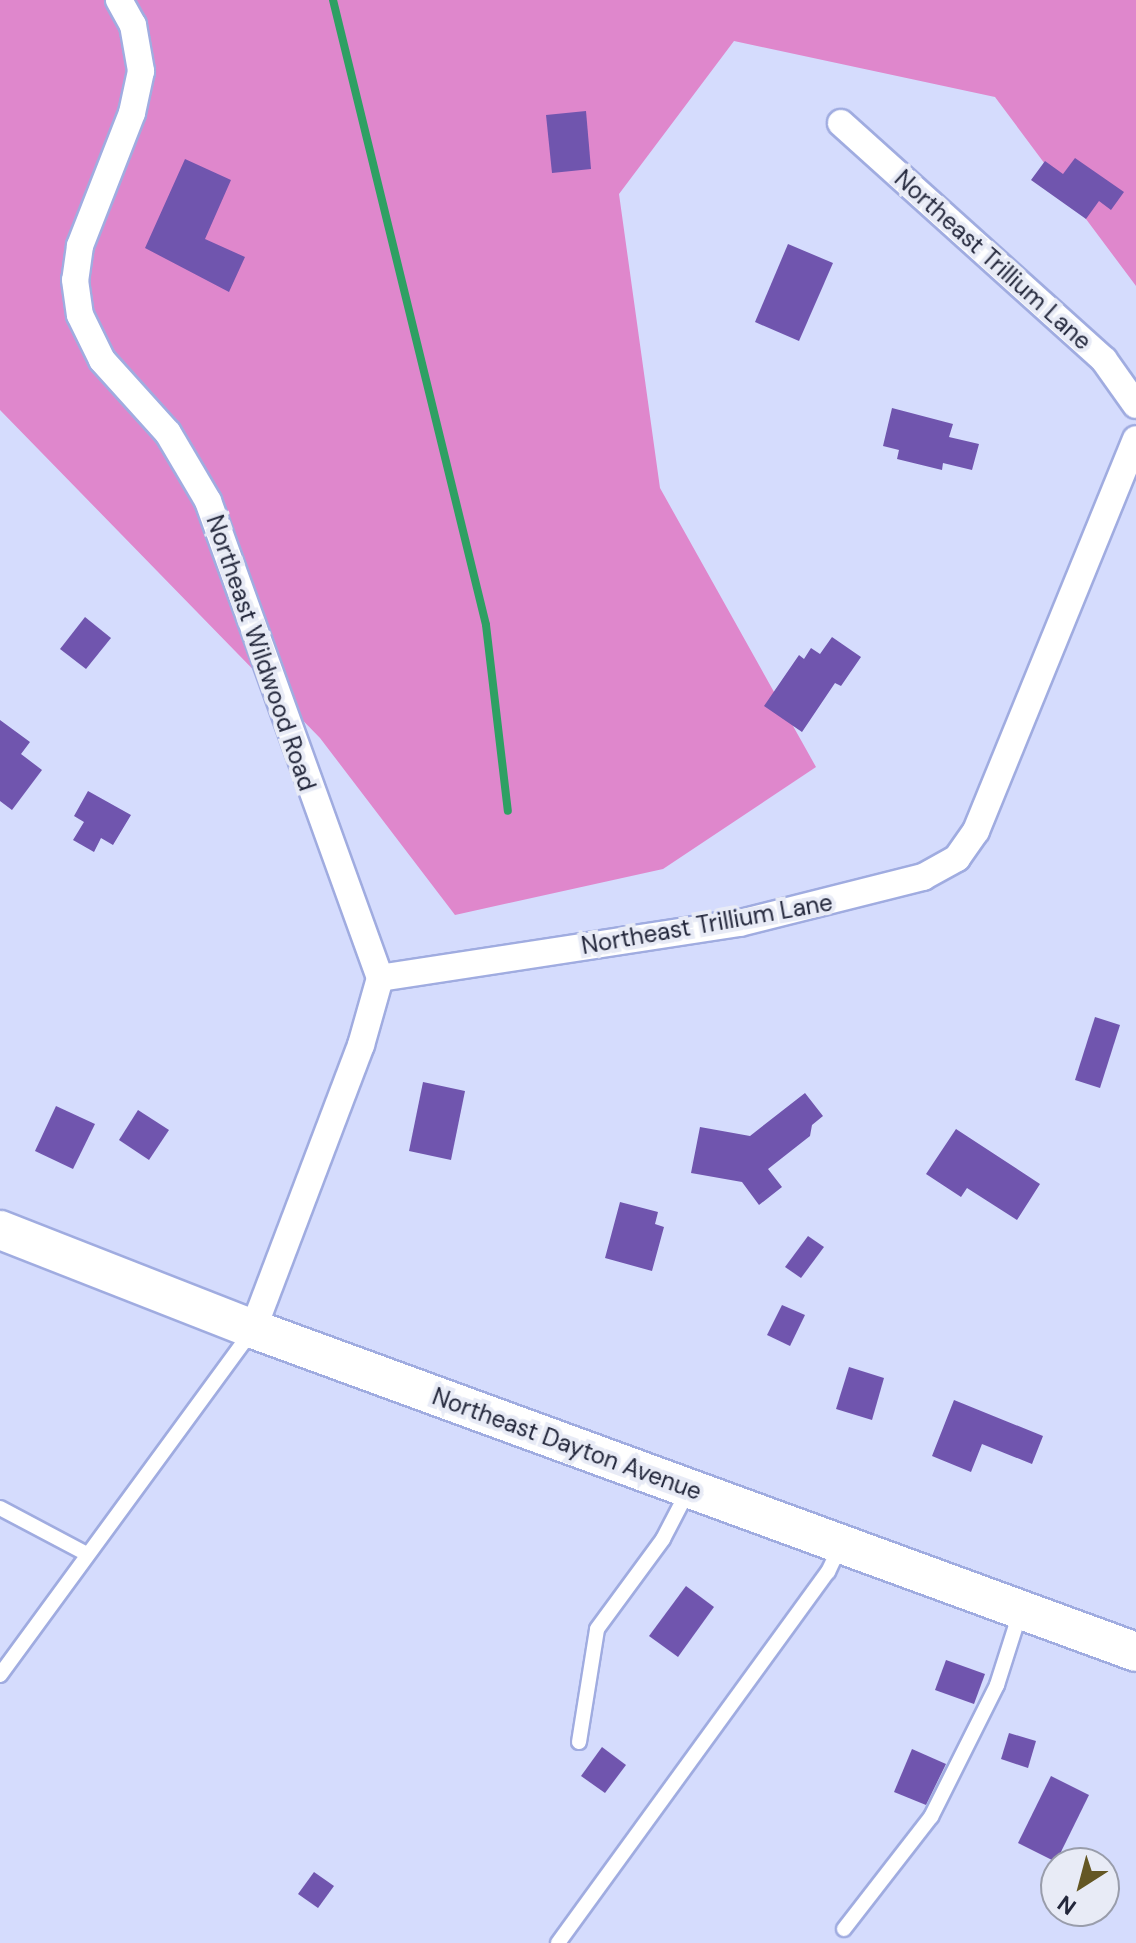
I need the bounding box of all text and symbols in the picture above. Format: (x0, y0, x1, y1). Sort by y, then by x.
street label: Northeast Trillium Lane (889, 164, 1097, 356)
street label: Northeast Wildwood Road (200, 511, 322, 795)
street label: Northeast Trillium Lane (579, 888, 835, 960)
street label: Northeast Dayton Avenue (428, 1382, 706, 1506)
north arrow (1040, 1847, 1120, 1927)
text: N (1052, 1889, 1082, 1922)

